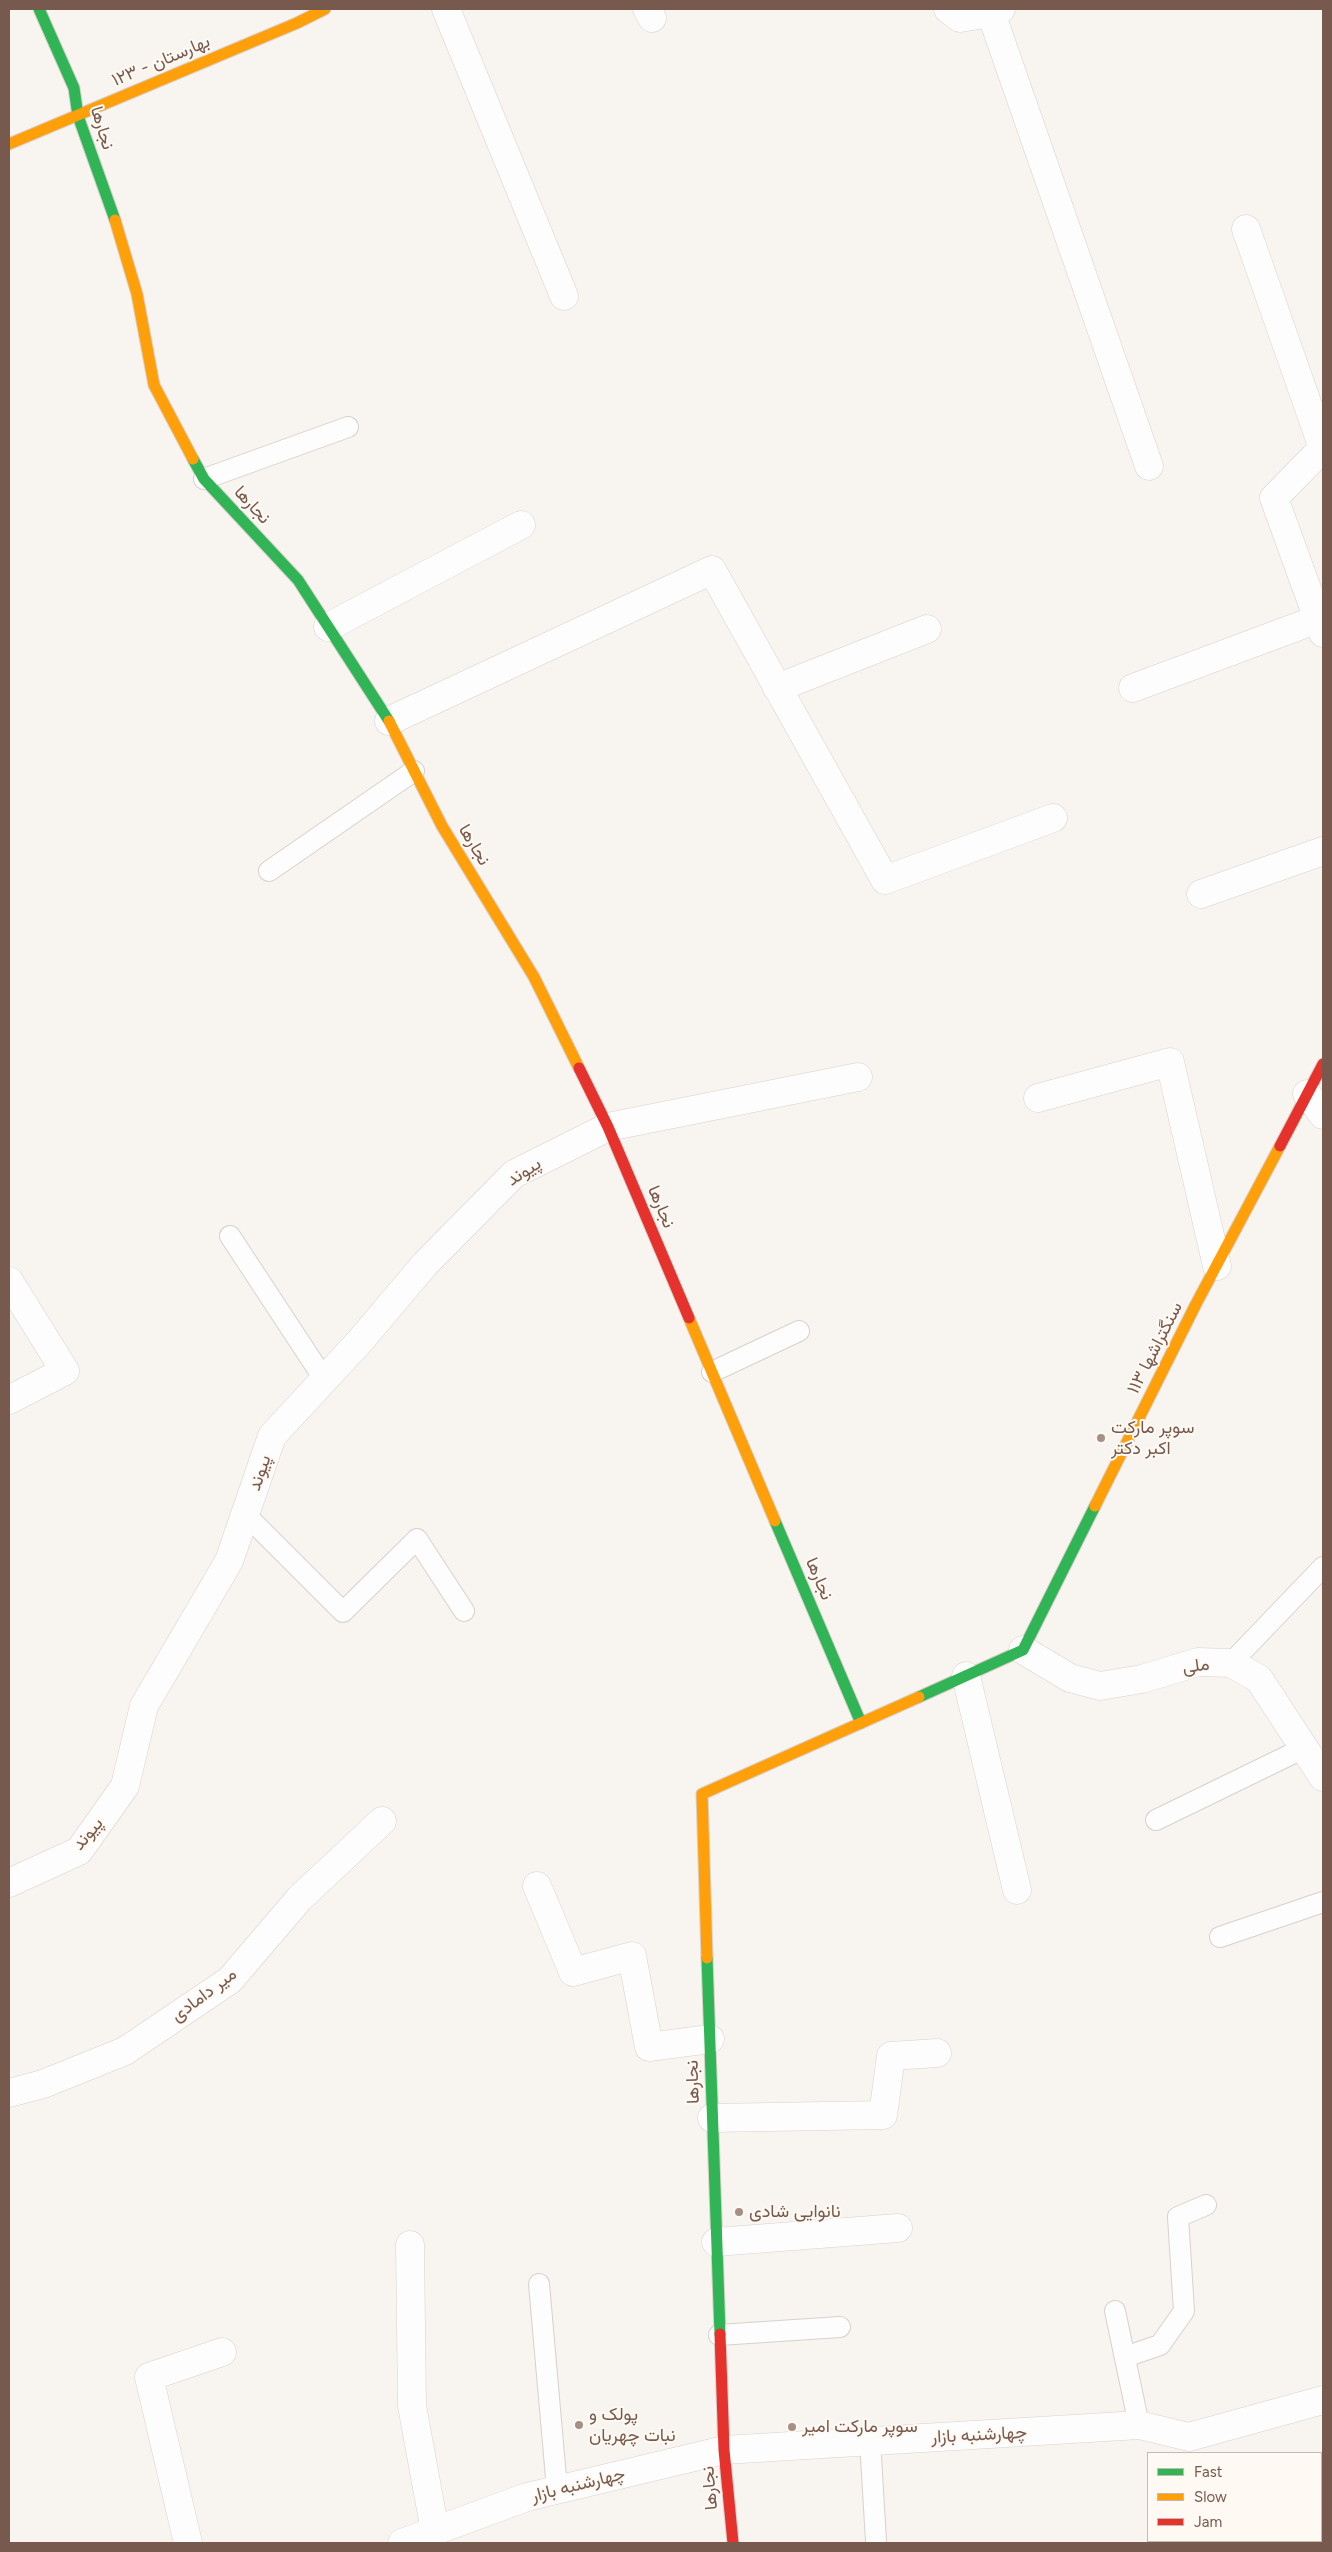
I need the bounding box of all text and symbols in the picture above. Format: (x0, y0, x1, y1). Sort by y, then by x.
street label: بهارستان - ۱۲۳ (109, 31, 213, 91)
street label: نجارها (85, 104, 119, 152)
street label: نجارها (229, 482, 275, 528)
street label: نجارها (453, 821, 495, 869)
street label: پیوند (503, 1153, 545, 1191)
street label: نجارها (642, 1182, 680, 1232)
street label: سنگتراشها ۱۱۳ (1123, 1298, 1187, 1398)
place label: سوپر مارکت اکبر دکتر (1111, 1417, 1194, 1460)
marker: سوپر مارکت اکبر دکتر (1095, 1432, 1107, 1444)
street label: پیوند (244, 1452, 276, 1494)
street label: نجارها (800, 1554, 838, 1604)
street label: ملی (1181, 1653, 1211, 1679)
street label: پیوند (68, 1813, 108, 1855)
street label: میر دامادی (167, 1963, 241, 2027)
street label: نجارها (681, 2060, 705, 2104)
place label: نانوایی شادی (749, 2201, 841, 2223)
marker: نانوایی شادی (733, 2206, 745, 2218)
place label: پولک و نبات چهریان (589, 2404, 676, 2446)
place label: سوپر مارکت امیر (802, 2416, 918, 2438)
marker: پولک و نبات چهریان (573, 2419, 585, 2431)
marker: سوپر مارکت امیر (786, 2421, 798, 2433)
street label: چهارشنبه بازار (930, 2422, 1028, 2448)
legend (1147, 2452, 1322, 2542)
street label: چهارشنبه بازار (529, 2463, 627, 2507)
text: Fast (1194, 2463, 1222, 2481)
street label: نجارها (697, 2465, 723, 2511)
text: Slow (1194, 2488, 1227, 2506)
text: Jam (1194, 2513, 1222, 2531)

